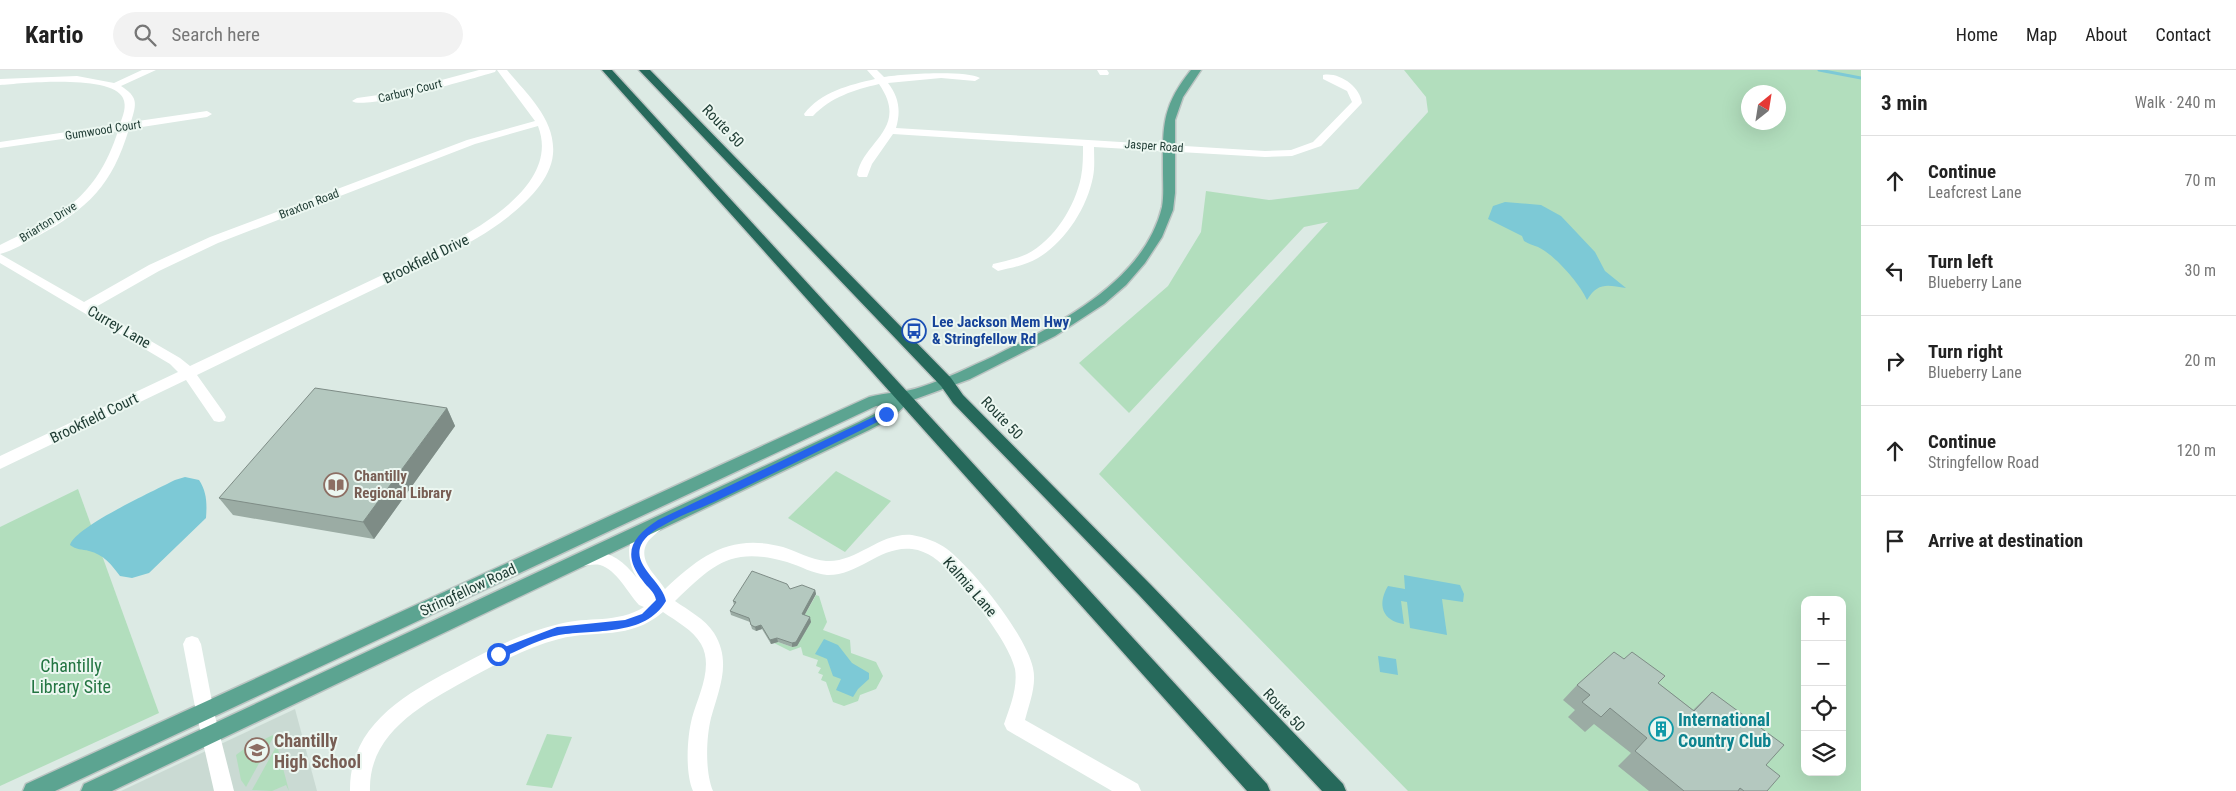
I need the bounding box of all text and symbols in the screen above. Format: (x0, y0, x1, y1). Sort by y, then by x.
search box (113, 12, 463, 57)
text: Kartio (25, 21, 83, 49)
icon: search (131, 21, 159, 49)
text: Search here (171, 23, 260, 46)
text: Home (1956, 24, 1998, 45)
text: Map (2026, 24, 2057, 45)
text: About (2085, 24, 2127, 45)
text: Contact (2155, 24, 2211, 45)
street label: Carbury Court (376, 76, 444, 106)
north arrow (1741, 85, 1786, 130)
text: 3 min (1881, 91, 1928, 115)
text: Walk · 240 m (2135, 93, 2216, 112)
street label: Route 50 (698, 101, 748, 151)
street label: Gumwood Court (64, 117, 142, 143)
street label: Jasper Road (1124, 137, 1184, 155)
text: Continue (1928, 160, 1996, 183)
icon: ahead (1881, 167, 1909, 195)
text: 70 m (2184, 171, 2216, 190)
text: Leafcrest Lane (1928, 183, 2022, 202)
street label: Braxton Road (277, 186, 341, 222)
street label: Briarton Drive (17, 199, 79, 245)
street label: Brookfield Drive (380, 231, 472, 287)
text: Turn left (1928, 250, 1993, 273)
icon: left (1881, 257, 1909, 285)
text: 30 m (2184, 261, 2216, 280)
text: Blueberry Lane (1928, 273, 2022, 292)
street label: Currey Lane (84, 302, 154, 352)
place label: Lee Jackson Mem Hwy & Stringfellow Rd (932, 313, 1069, 348)
bus stop icon: Lee Jackson Mem Hwy & Stringfellow Rd (901, 318, 927, 344)
text: Turn right (1928, 340, 2003, 363)
icon: right (1881, 347, 1909, 375)
text: 20 m (2184, 351, 2216, 370)
text: Blueberry Lane (1928, 363, 2022, 382)
street label: Brookfield Court (47, 389, 141, 447)
street label: Route 50 (977, 393, 1027, 443)
route end (875, 403, 898, 426)
text: Continue (1928, 430, 1996, 453)
icon: ahead (1881, 437, 1909, 465)
text: 120 m (2177, 441, 2216, 460)
text: Stringfellow Road (1928, 453, 2039, 472)
place label: Chantilly Regional Library (354, 467, 452, 502)
library icon: Chantilly Regional Library (323, 472, 349, 498)
icon: arrive (1881, 527, 1909, 555)
text: Arrive at destination (1928, 529, 2083, 552)
street label: Kalmia Lane (939, 554, 1001, 620)
street label: Stringfellow Road (417, 560, 519, 620)
map controls (1801, 596, 1846, 776)
button: + (1801, 596, 1846, 641)
button: − (1801, 641, 1846, 686)
route start (487, 643, 510, 666)
park label: Chantilly Library Site (31, 655, 111, 697)
street label: Route 50 (1259, 685, 1309, 735)
button: locate (1801, 686, 1846, 731)
place label: International Country Club (1678, 709, 1771, 751)
building icon: International Country Club (1648, 716, 1674, 742)
place label: Chantilly High School (274, 730, 361, 772)
button: layers (1801, 731, 1846, 776)
school or university icon: Chantilly High School (244, 737, 270, 763)

